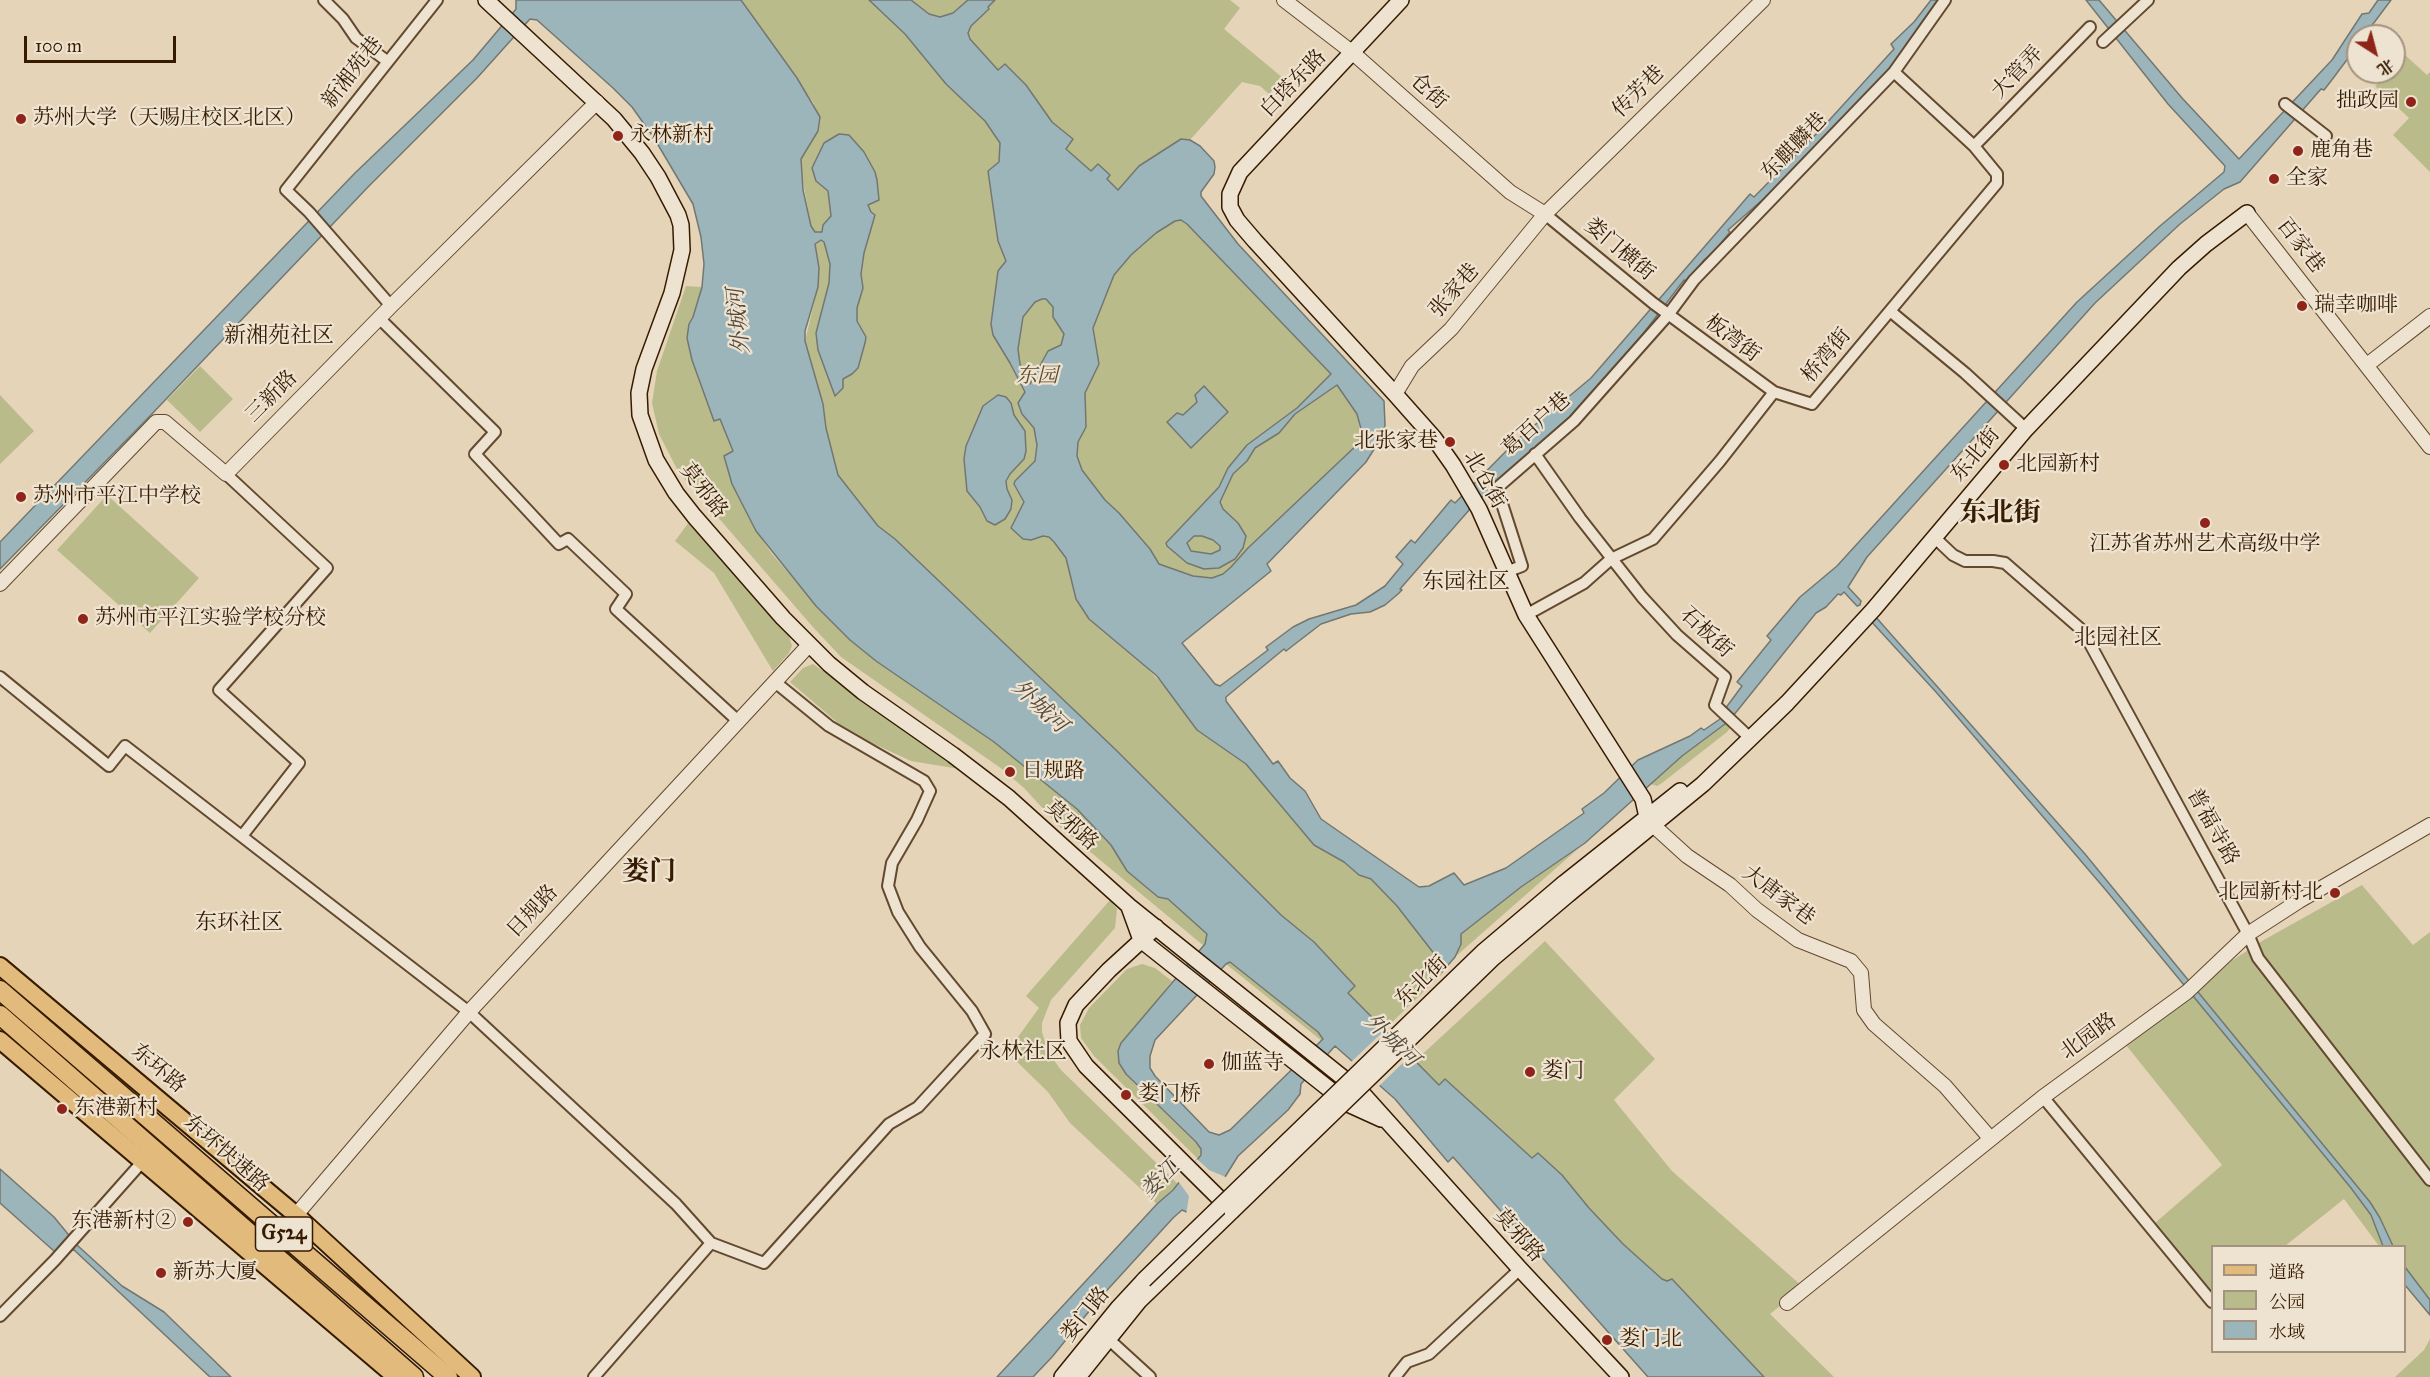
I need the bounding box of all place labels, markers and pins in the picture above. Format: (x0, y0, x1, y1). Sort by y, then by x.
place label: 拙政园 (2336, 89, 2399, 115)
marker: 拙政园 (2404, 95, 2418, 109)
place label: 苏州大学（天赐庄校区北区） (33, 106, 306, 132)
marker: 苏州大学（天赐庄校区北区） (14, 112, 28, 126)
place label: 永林新村 (630, 123, 714, 149)
marker: 永林新村 (611, 129, 625, 143)
place label: 鹿角巷 (2310, 138, 2373, 164)
marker: 鹿角巷 (2291, 144, 2305, 158)
place label: 全家 (2286, 166, 2328, 192)
marker: 全家 (2267, 172, 2281, 186)
place label: 瑞幸咖啡 (2314, 293, 2398, 319)
marker: 瑞幸咖啡 (2295, 299, 2309, 313)
place label: 北张家巷 (1354, 429, 1438, 455)
marker: 北张家巷 (1443, 435, 1457, 449)
place label: 北园新村 (2016, 452, 2100, 478)
marker: 北园新村 (1997, 458, 2011, 472)
place label: 苏州市平江中学校 (33, 484, 201, 510)
marker: 苏州市平江中学校 (14, 490, 28, 504)
marker: 江苏省苏州艺术高级中学 (2198, 516, 2212, 530)
place label: 江苏省苏州艺术高级中学 (2090, 532, 2320, 558)
place label: 苏州市平江实验学校分校 (95, 606, 326, 632)
marker: 苏州市平江实验学校分校 (76, 612, 90, 626)
place label: 日规路 (1022, 759, 1085, 785)
marker: 日规路 (1003, 765, 1017, 779)
place label: 北园新村北 (2218, 880, 2323, 906)
marker: 北园新村北 (2328, 886, 2342, 900)
place label: 伽蓝寺 (1221, 1051, 1284, 1077)
marker: 伽蓝寺 (1202, 1057, 1216, 1071)
place label: 娄门 (1542, 1059, 1584, 1085)
marker: 娄门 (1523, 1065, 1537, 1079)
place label: 娄门桥 (1138, 1082, 1201, 1108)
marker: 娄门桥 (1119, 1088, 1133, 1102)
place label: 东港新村 (74, 1096, 158, 1122)
marker: 东港新村 (55, 1102, 69, 1116)
place label: 东港新村② (71, 1209, 176, 1235)
marker: 东港新村② (181, 1215, 195, 1229)
place label: 新苏大厦 (173, 1260, 257, 1286)
marker: 新苏大厦 (154, 1266, 168, 1280)
place label: 娄门北 (1619, 1327, 1682, 1353)
marker: 娄门北 (1600, 1333, 1614, 1347)

